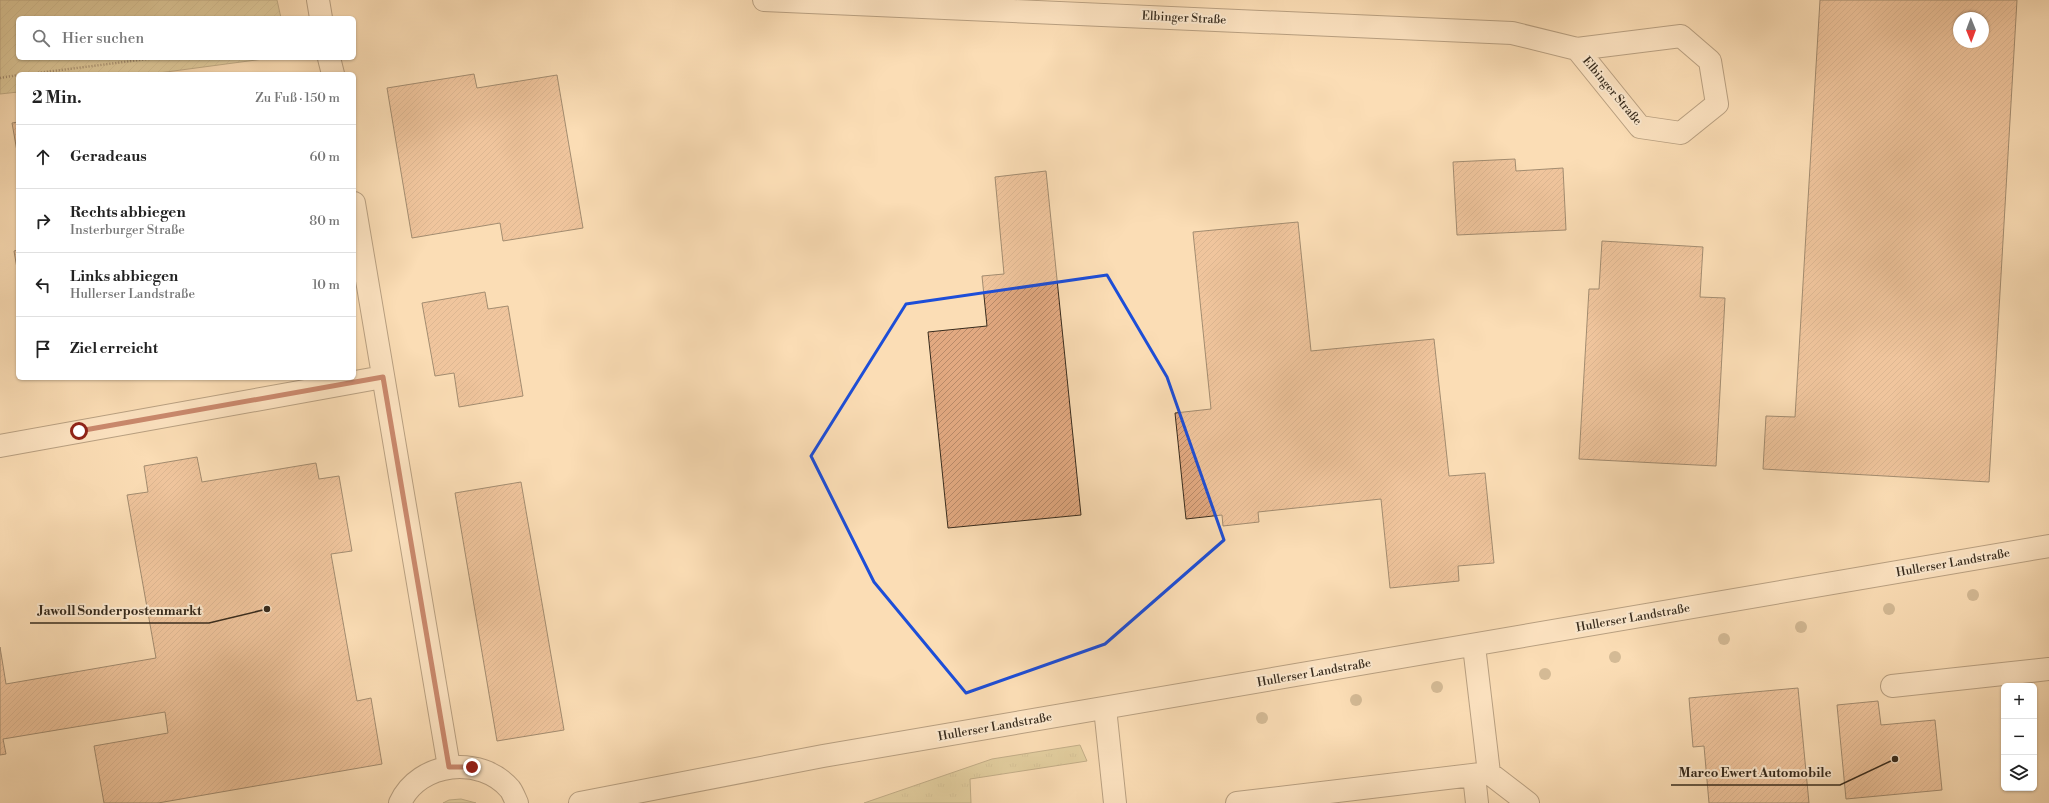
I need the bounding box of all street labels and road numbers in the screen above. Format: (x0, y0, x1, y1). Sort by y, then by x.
street label: Elbinger Straße (1141, 8, 1227, 28)
street label: Elbinger Straße (1579, 54, 1645, 128)
street label: Hullerser Landstraße (1895, 546, 2011, 580)
street label: Hullerser Landstraße (1575, 601, 1691, 635)
street label: Hullerser Landstraße (1256, 656, 1372, 690)
street label: Hullerser Landstraße (937, 710, 1053, 744)

